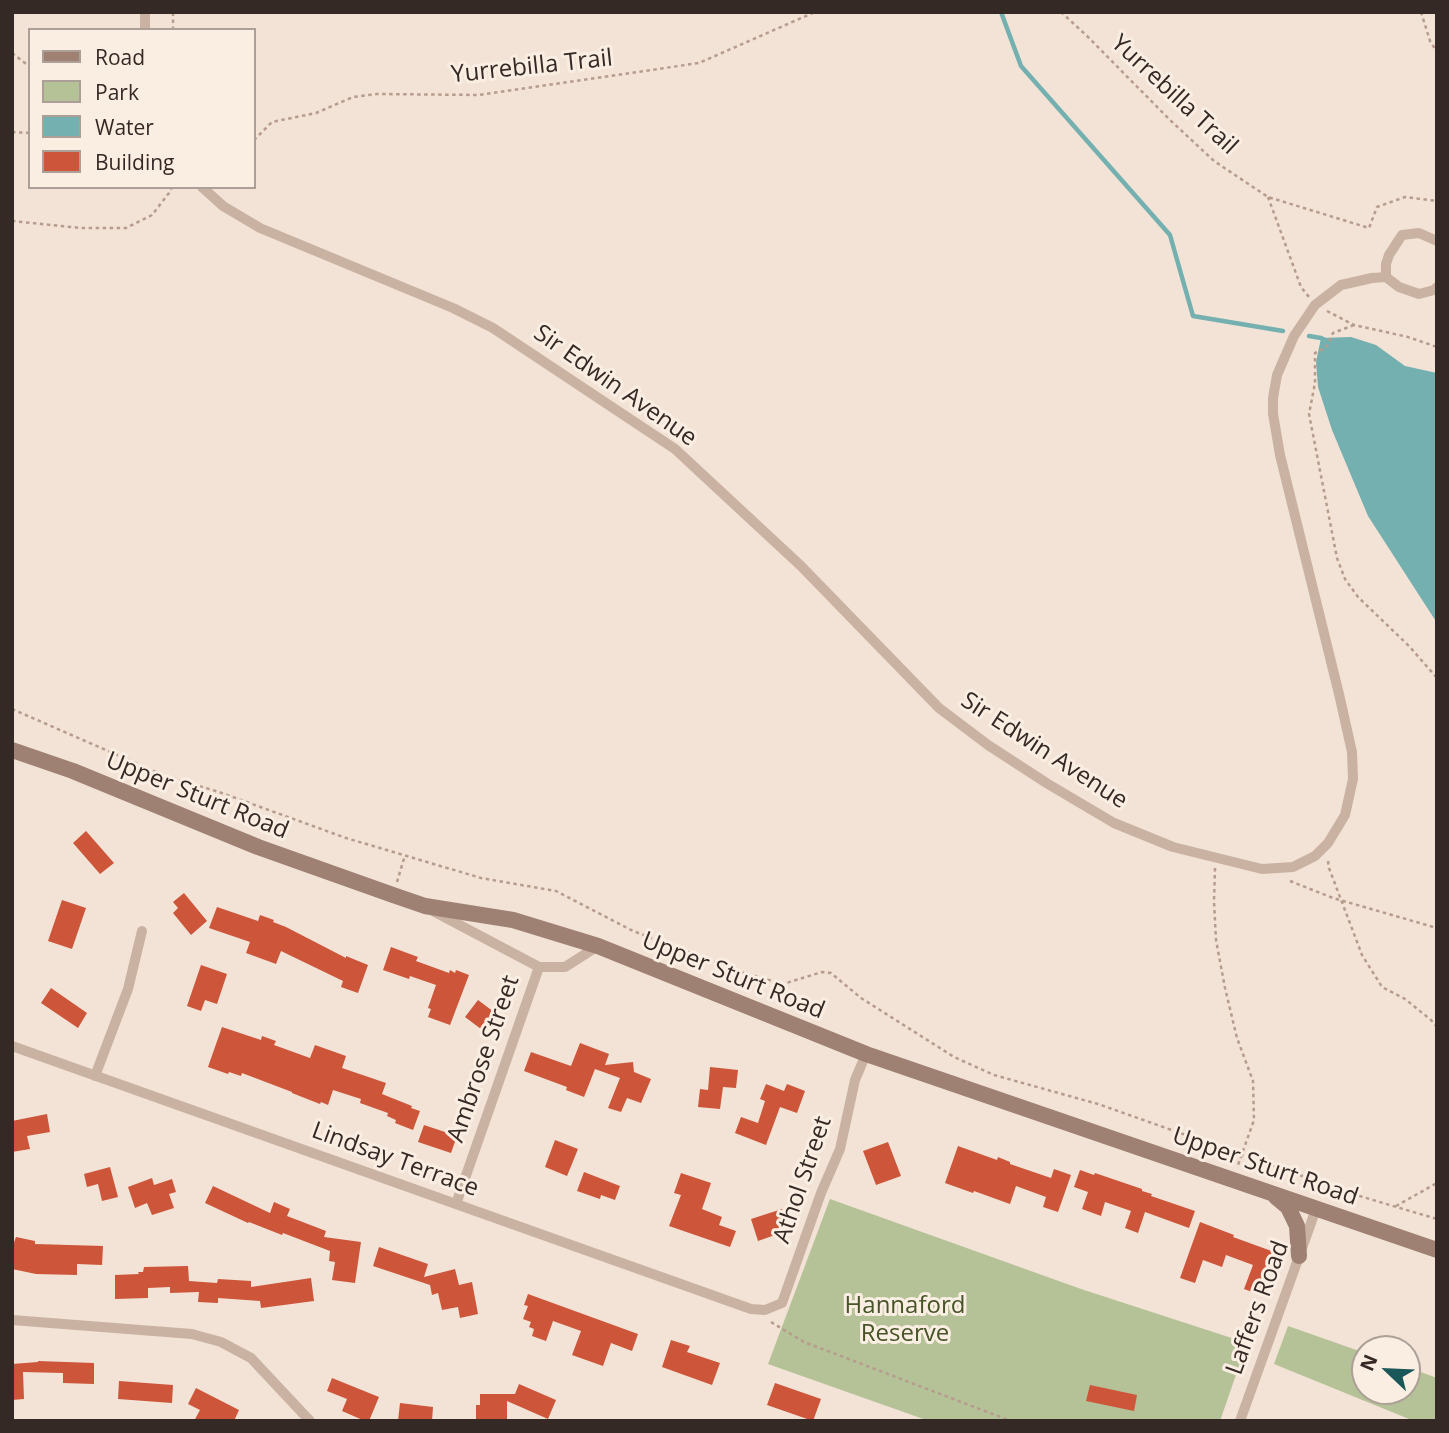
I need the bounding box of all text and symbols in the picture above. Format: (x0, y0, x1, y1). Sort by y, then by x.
legend (28, 28, 256, 189)
street label: Yurrebilla Trail (1105, 29, 1243, 161)
text: Road (95, 43, 145, 71)
street label: Yurrebilla Trail (450, 44, 614, 90)
text: Park (95, 78, 139, 106)
text: Water (95, 113, 154, 141)
text: Building (95, 148, 174, 176)
street label: Sir Edwin Avenue (528, 319, 702, 453)
street label: Sir Edwin Avenue (955, 687, 1133, 815)
street label: Upper Sturt Road (101, 746, 293, 846)
street label: Upper Sturt Road (637, 926, 829, 1026)
street label: Ambrose Street (442, 972, 526, 1146)
street label: Athol Street (768, 1113, 838, 1247)
street label: Lindsay Terrace (308, 1116, 482, 1204)
street label: Upper Sturt Road (1168, 1122, 1362, 1212)
street label: Laffers Road (1220, 1237, 1296, 1379)
park label: Hannaford Reserve (845, 1292, 965, 1348)
north arrow (1351, 1335, 1421, 1405)
text: N (1354, 1350, 1383, 1375)

